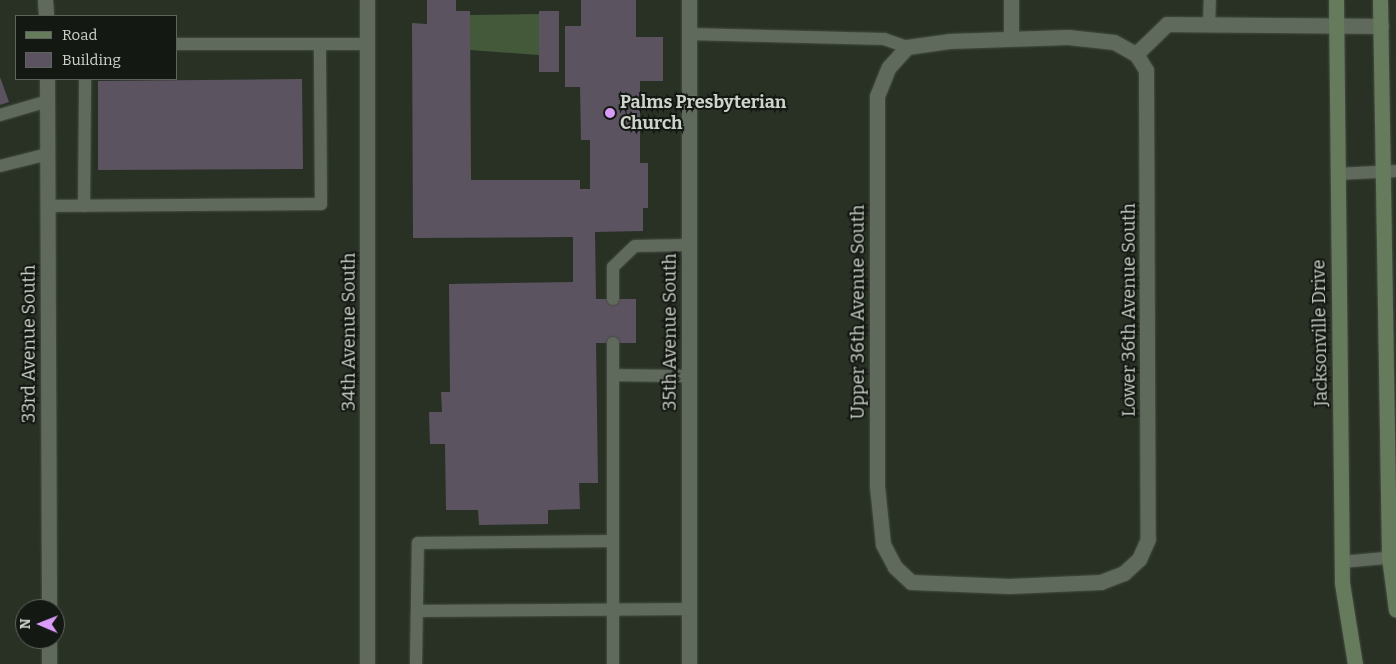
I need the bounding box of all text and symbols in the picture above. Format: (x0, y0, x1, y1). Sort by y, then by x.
legend (15, 15, 178, 80)
text: Road (62, 26, 97, 44)
text: Building (62, 51, 121, 69)
place label: Palms Presbyterian Church (620, 92, 786, 134)
marker: Palms Presbyterian Church (604, 107, 616, 119)
street label: Lower 36th Avenue South (1118, 203, 1140, 417)
street label: Upper 36th Avenue South (847, 205, 869, 419)
street label: 34th Avenue South (338, 253, 360, 411)
street label: 35th Avenue South (659, 253, 681, 411)
street label: Jacksonville Drive (1308, 259, 1332, 407)
street label: 33rd Avenue South (18, 265, 40, 423)
north arrow (15, 599, 65, 649)
text: N (17, 618, 34, 629)

